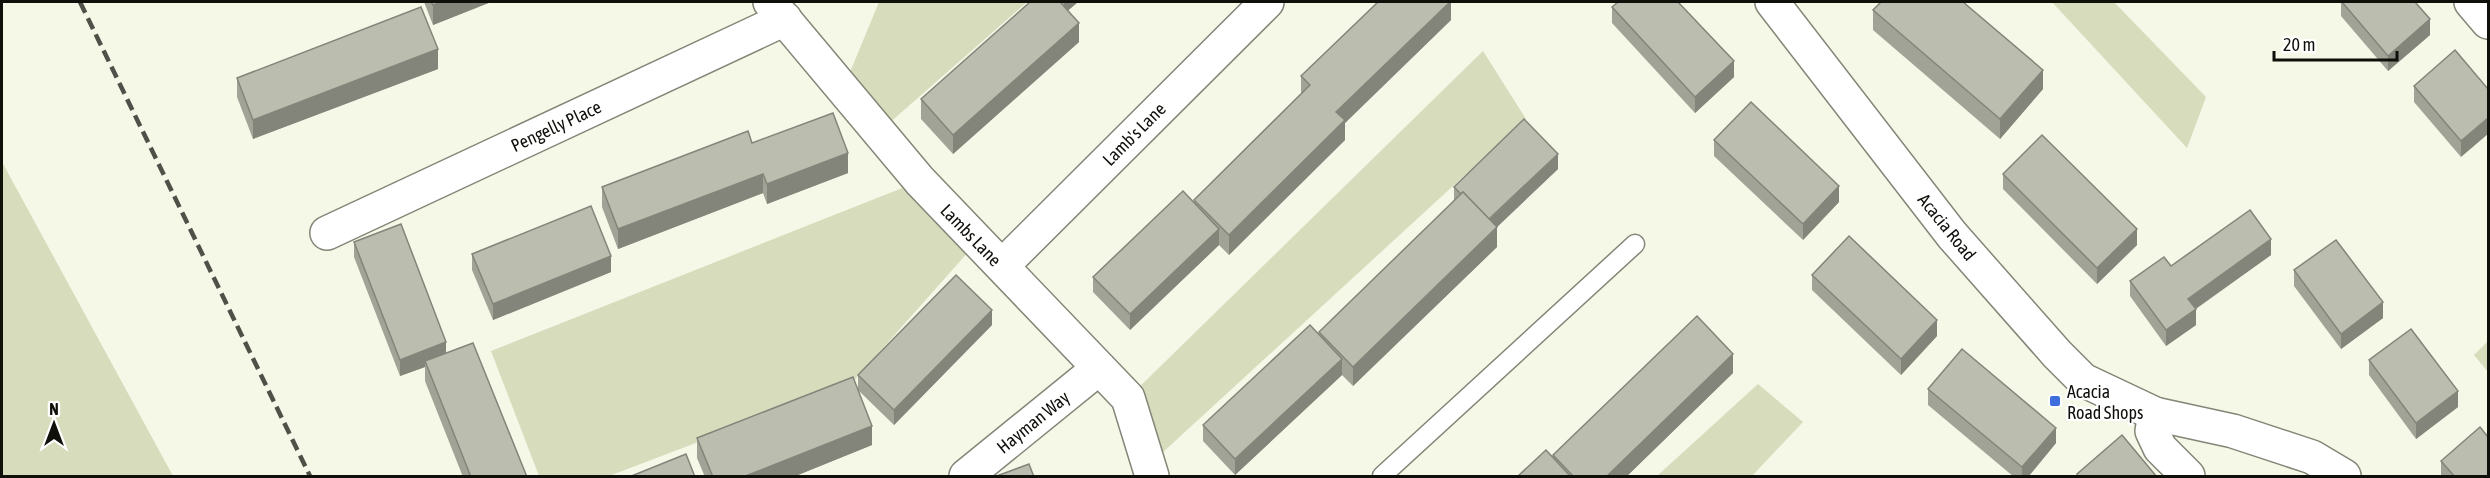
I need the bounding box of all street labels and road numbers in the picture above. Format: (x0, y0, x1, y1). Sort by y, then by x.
street label: Pengelly Place (508, 96, 604, 156)
street label: Lamb's Lane (1098, 98, 1170, 170)
street label: Acacia Road (1914, 189, 1980, 265)
street label: Lambs Lane (936, 200, 1006, 270)
street label: Hayman Way (993, 386, 1073, 458)

